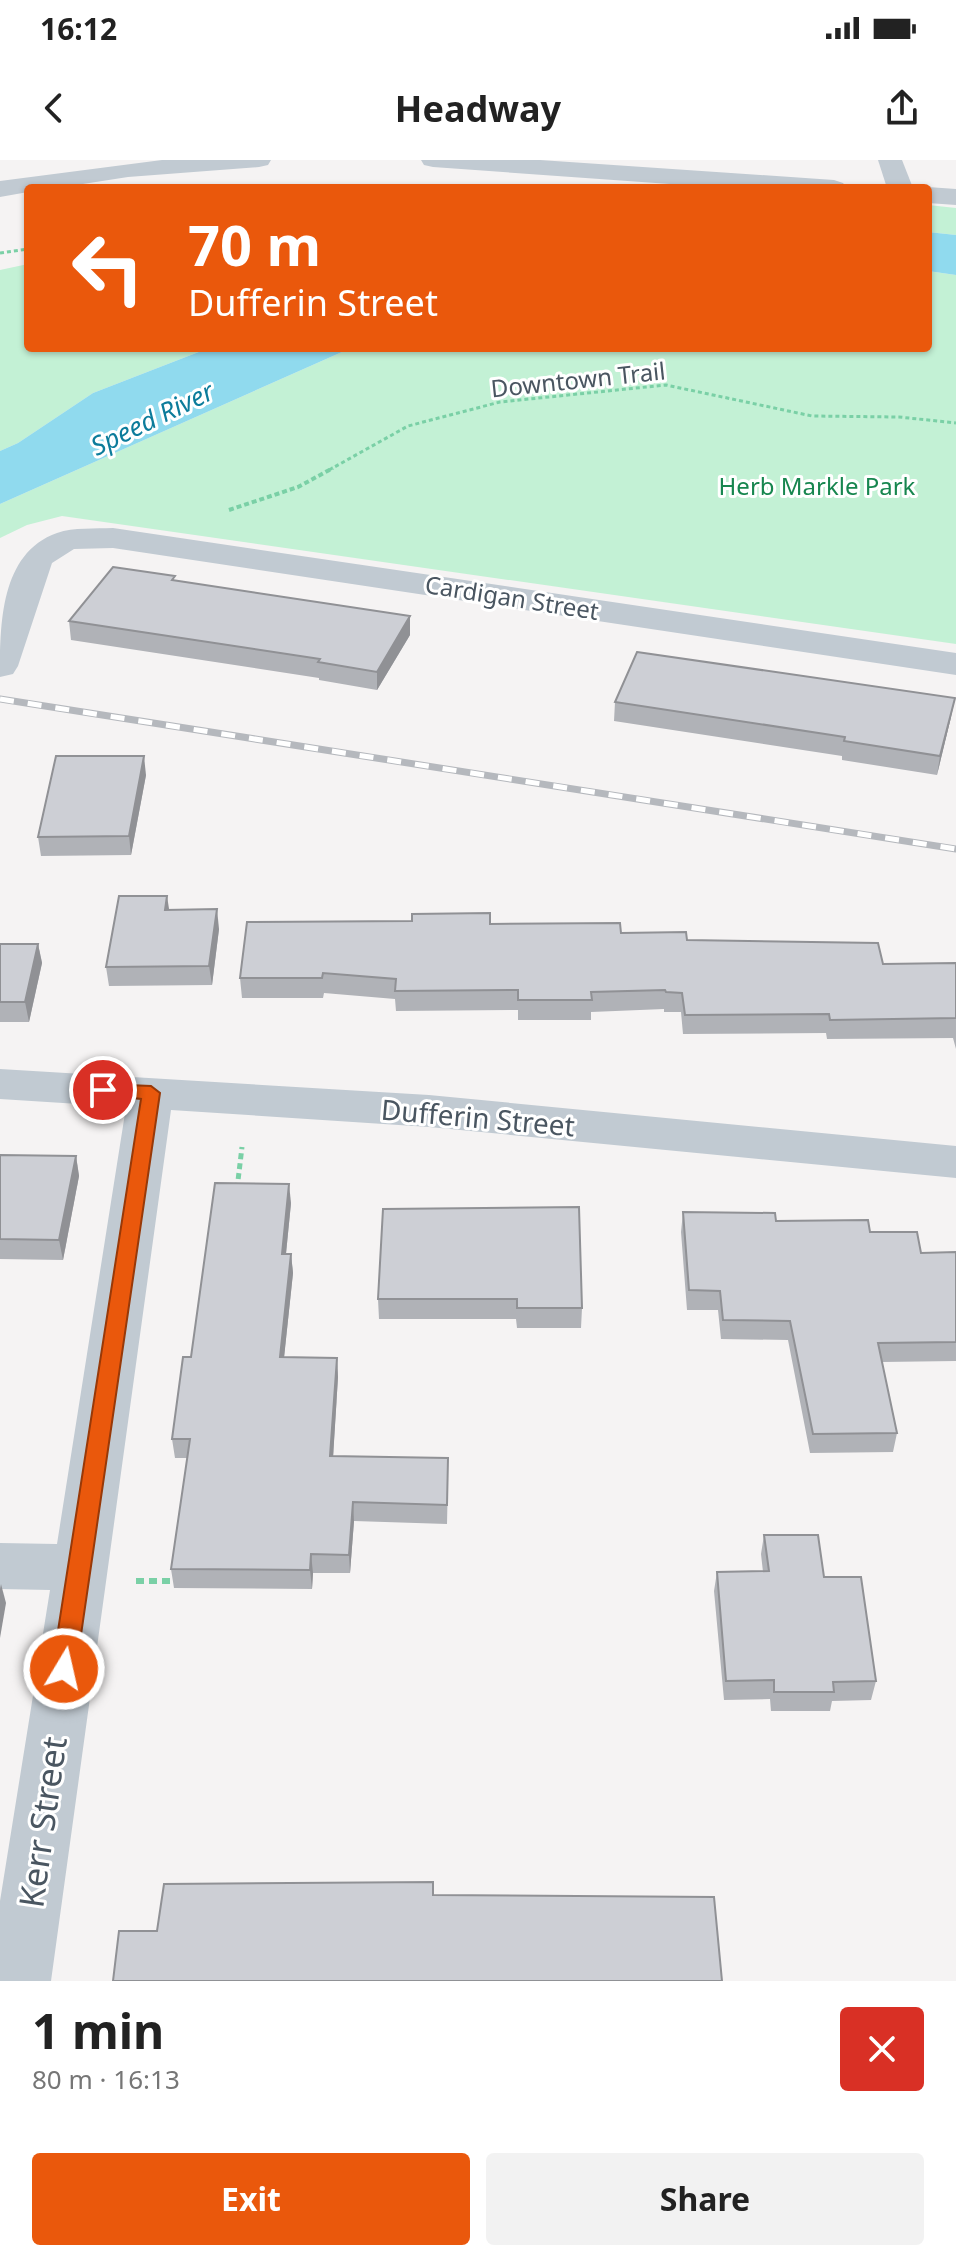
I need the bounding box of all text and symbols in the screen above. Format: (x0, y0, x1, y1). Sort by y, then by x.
text: 16:12 (40, 8, 117, 49)
text: Headway (395, 84, 561, 133)
icon: back (32, 86, 76, 130)
icon: share (880, 86, 924, 130)
text: 70 m (188, 206, 321, 282)
icon: left (56, 216, 160, 320)
text: Dufferin Street (188, 278, 438, 327)
street label: Downtown Trail (489, 353, 667, 405)
water label: Speed River (84, 372, 221, 463)
park label: Herb Markle Park (719, 469, 916, 502)
street label: Cardigan Street (423, 567, 601, 627)
pin (69, 1056, 137, 1124)
icon: arrive (81, 1068, 125, 1112)
street label: Dufferin Street (380, 1090, 576, 1144)
position arrow (22, 1627, 106, 1711)
street label: Kerr Street (7, 1734, 77, 1910)
text: 1 min (32, 1998, 164, 2063)
button: close (840, 2007, 924, 2091)
text: 80 m · 16:13 (32, 2061, 180, 2097)
button: Exit (32, 2153, 470, 2245)
button: Share (486, 2153, 924, 2245)

